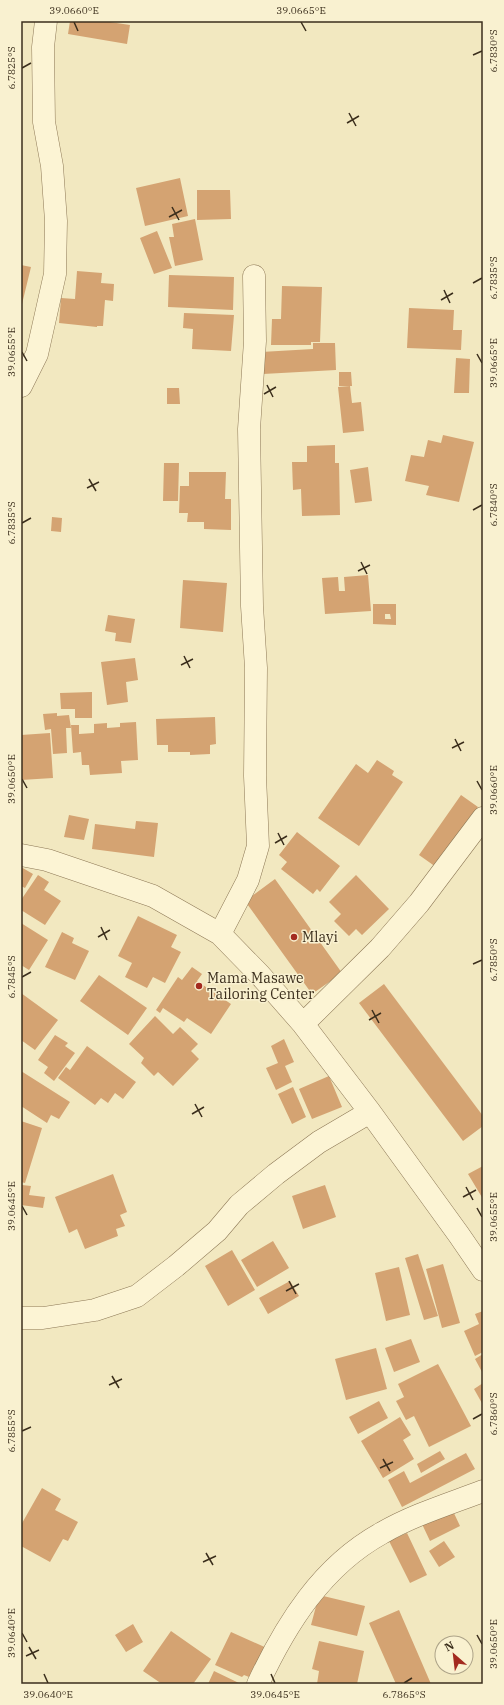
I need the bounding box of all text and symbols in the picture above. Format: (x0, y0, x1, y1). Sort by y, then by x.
text: 39.0660°E (49, 4, 99, 17)
text: 39.0665°E (276, 4, 326, 17)
text: 6.7830°S (487, 29, 500, 73)
text: 6.7825°S (5, 46, 18, 90)
text: 6.7835°S (487, 256, 500, 300)
text: 39.0655°E (5, 327, 18, 377)
text: 39.0665°E (487, 338, 500, 388)
text: 6.7840°S (487, 483, 500, 527)
text: 6.7835°S (5, 501, 18, 545)
text: 39.0650°E (5, 754, 18, 804)
text: 39.0660°E (487, 765, 500, 815)
place label: Mlayi (302, 928, 338, 946)
marker: Mlayi (289, 932, 299, 942)
text: 6.7850°S (487, 938, 500, 982)
text: 6.7845°S (5, 955, 18, 999)
place label: Mama Masawe Tailoring Center (207, 969, 315, 1003)
marker: Mama Masawe Tailoring Center (194, 981, 204, 991)
text: 39.0645°E (5, 1181, 18, 1231)
text: 39.0655°E (487, 1192, 500, 1242)
text: 6.7860°S (487, 1392, 500, 1436)
text: 6.7855°S (5, 1409, 18, 1453)
text: 39.0640°E (5, 1608, 18, 1658)
text: 39.0650°E (487, 1619, 500, 1669)
north arrow (434, 1635, 474, 1675)
text: N (442, 1638, 457, 1654)
text: 39.0640°E (23, 1688, 73, 1701)
text: 39.0645°E (250, 1688, 300, 1701)
text: 6.7865°S (382, 1688, 426, 1701)

